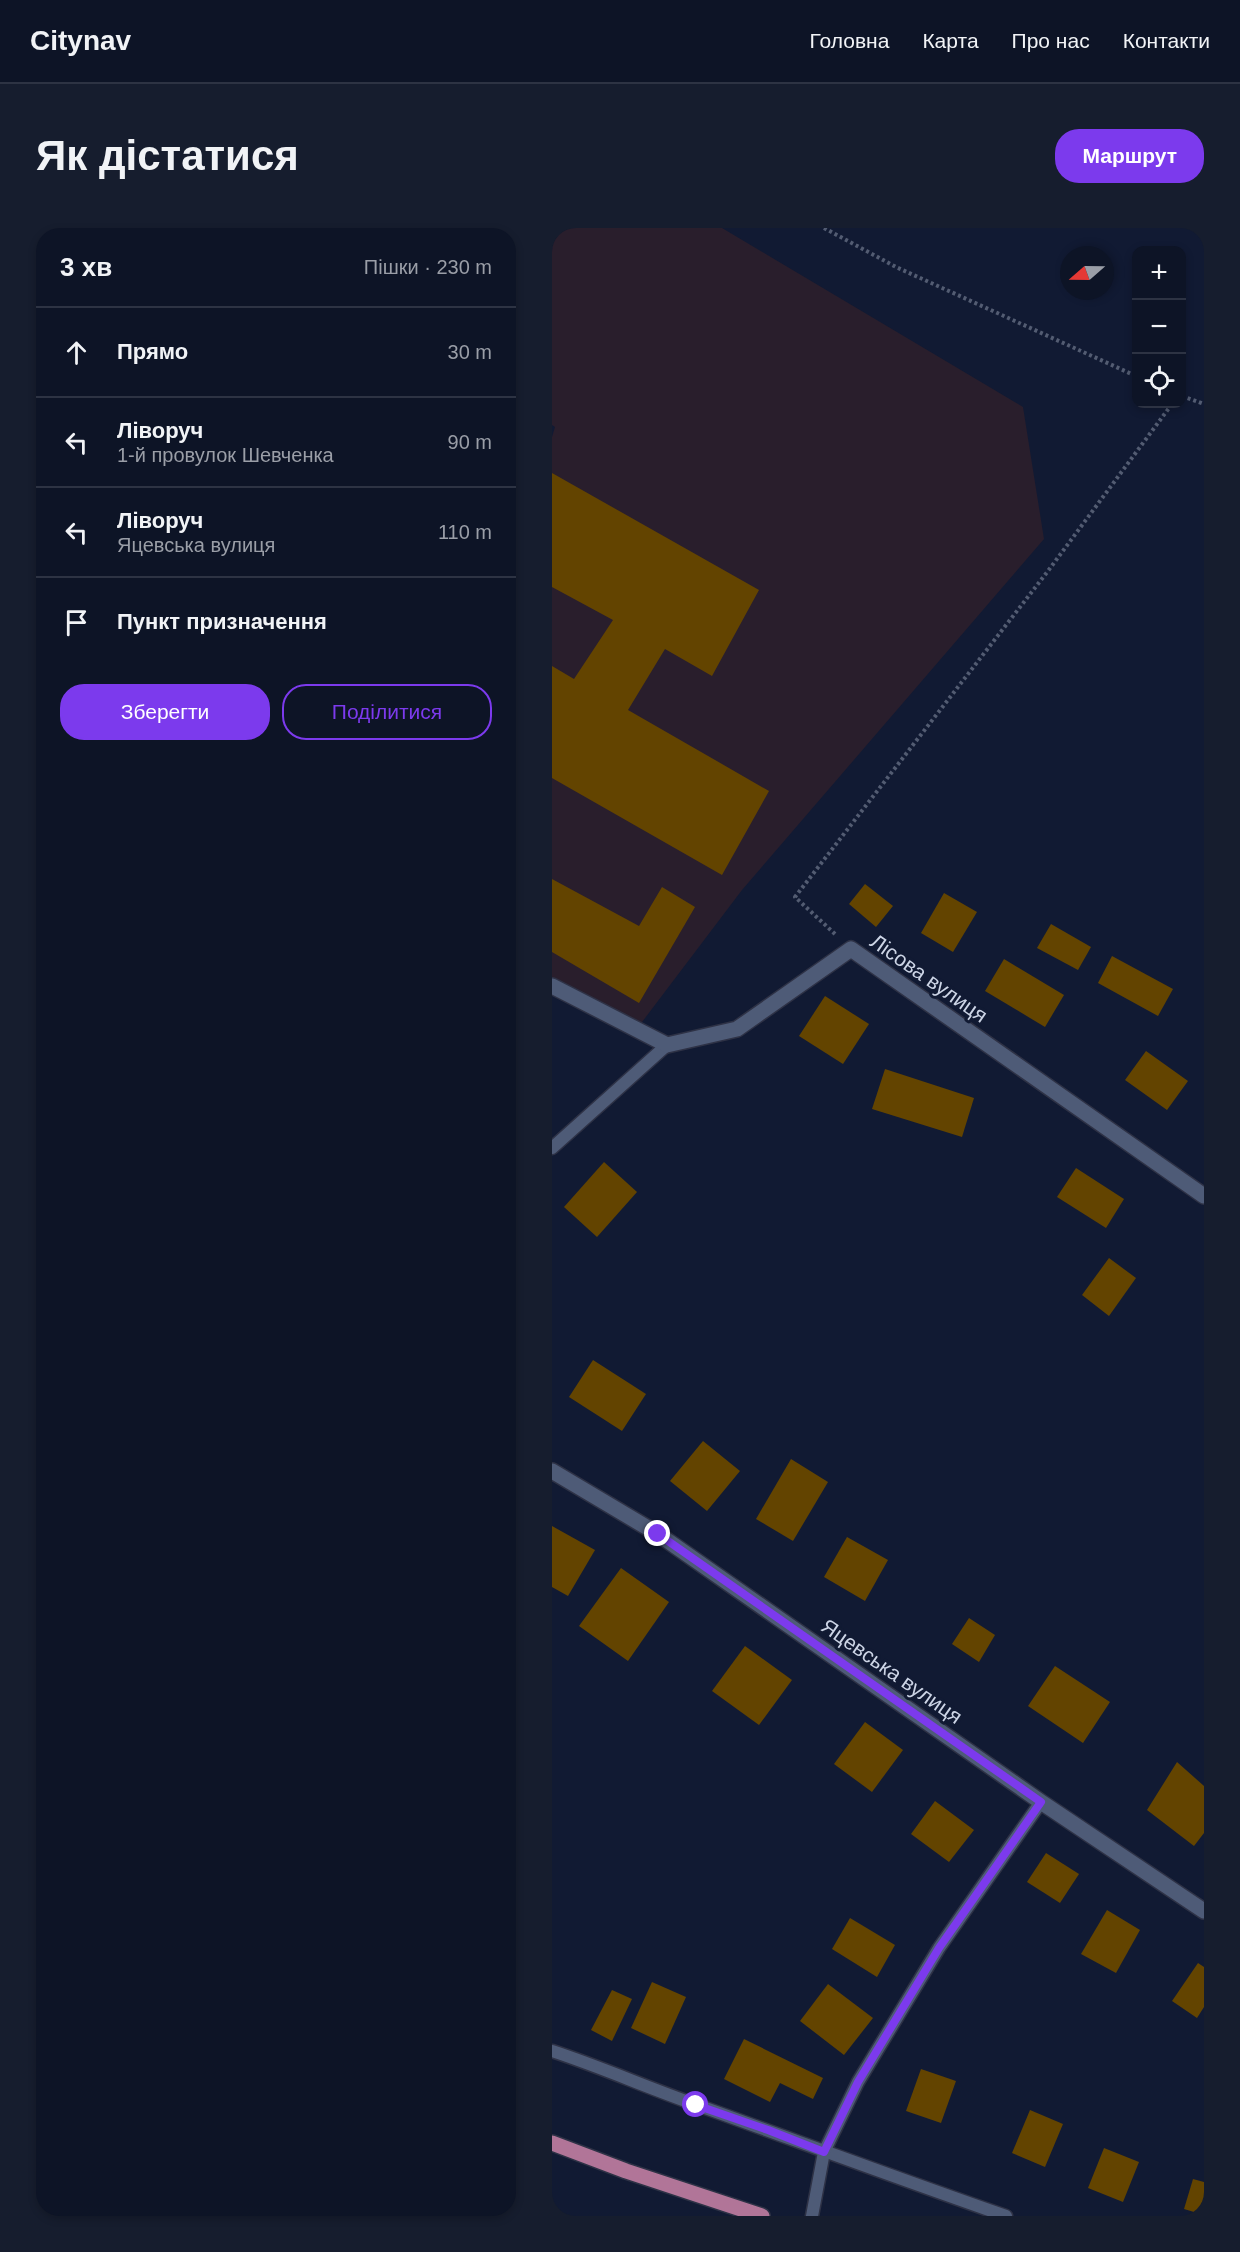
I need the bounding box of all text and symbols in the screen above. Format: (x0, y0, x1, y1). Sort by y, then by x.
text: Citynav (30, 25, 131, 56)
text: Головна (810, 29, 889, 52)
text: Карта (922, 29, 979, 52)
text: Про нас (1012, 29, 1090, 52)
text: Контакти (1123, 29, 1210, 52)
button: Маршрут (1055, 129, 1204, 183)
text: Як дістатися (36, 132, 299, 179)
north arrow (1060, 246, 1114, 300)
map controls (1132, 246, 1186, 408)
button: + (1132, 246, 1186, 300)
text: 3 хв (60, 252, 112, 282)
text: Пішки · 230 m (364, 256, 492, 278)
button: − (1132, 300, 1186, 354)
icon: ahead (60, 336, 93, 369)
text: Прямо (117, 339, 188, 364)
text: 30 m (448, 341, 492, 363)
button: locate (1132, 354, 1186, 408)
text: Ліворуч (117, 418, 203, 443)
icon: left (60, 426, 93, 459)
text: 90 m (448, 431, 492, 453)
text: 1-й провулок Шевченка (117, 444, 334, 466)
text: Ліворуч (117, 508, 203, 533)
icon: left (60, 516, 93, 549)
text: 110 m (438, 521, 492, 543)
text: Яцевська вулиця (117, 534, 275, 556)
icon: arrive (60, 606, 93, 639)
text: Пункт призначення (117, 609, 327, 634)
button: Зберегти (60, 684, 270, 740)
button: Поділитися (282, 684, 492, 740)
street label: Лісова вулиця (866, 929, 992, 1027)
route end (644, 1520, 670, 1546)
street label: Яцевська вулиця (817, 1614, 967, 1728)
route start (682, 2091, 708, 2117)

